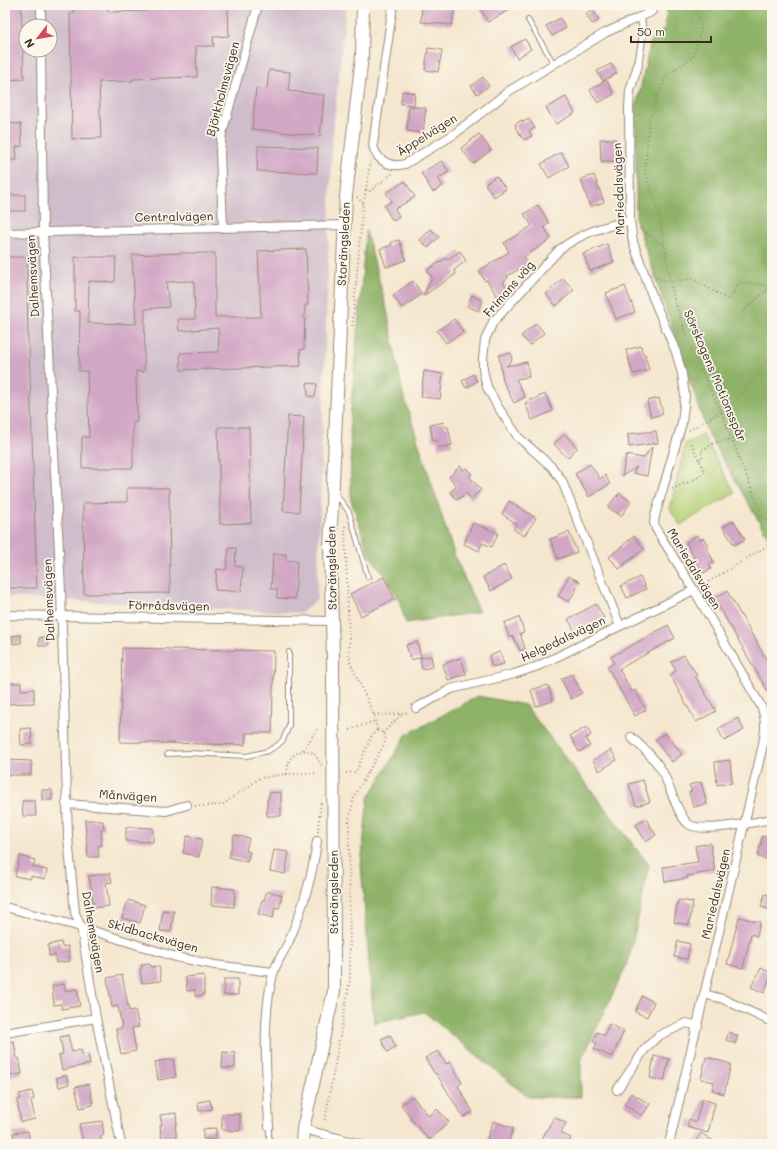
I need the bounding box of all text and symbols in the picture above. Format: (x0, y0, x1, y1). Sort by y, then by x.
north arrow (18, 18, 58, 58)
scale bar (631, 18, 711, 44)
text: 50 m (637, 23, 665, 39)
text: N (20, 36, 38, 51)
street label: Björkholmsvägen (202, 39, 242, 138)
street label: Äppelvägen (393, 109, 460, 159)
street label: Mariedalsvägen (608, 143, 628, 236)
street label: Storängsleden (333, 201, 353, 286)
street label: Centralvägen (134, 207, 214, 225)
street label: Dalhemsvägen (22, 234, 42, 318)
street label: Frimans väg (479, 257, 537, 320)
street label: Sörskogens Motionsspår (681, 307, 751, 444)
street label: Mariedalsvägen (664, 525, 726, 612)
street label: Storängsleden (322, 526, 340, 610)
street label: Dalhemsvägen (39, 558, 57, 642)
street label: Förrådsvägen (128, 596, 210, 614)
street label: Helgedalsvägen (518, 611, 608, 665)
street label: Månvägen (99, 785, 158, 805)
street label: Mariedalsvägen (697, 847, 733, 941)
street label: Storängsleden (325, 850, 341, 934)
street label: Dalhemsvägen (79, 890, 109, 974)
street label: Skidbacksvägen (106, 915, 200, 956)

